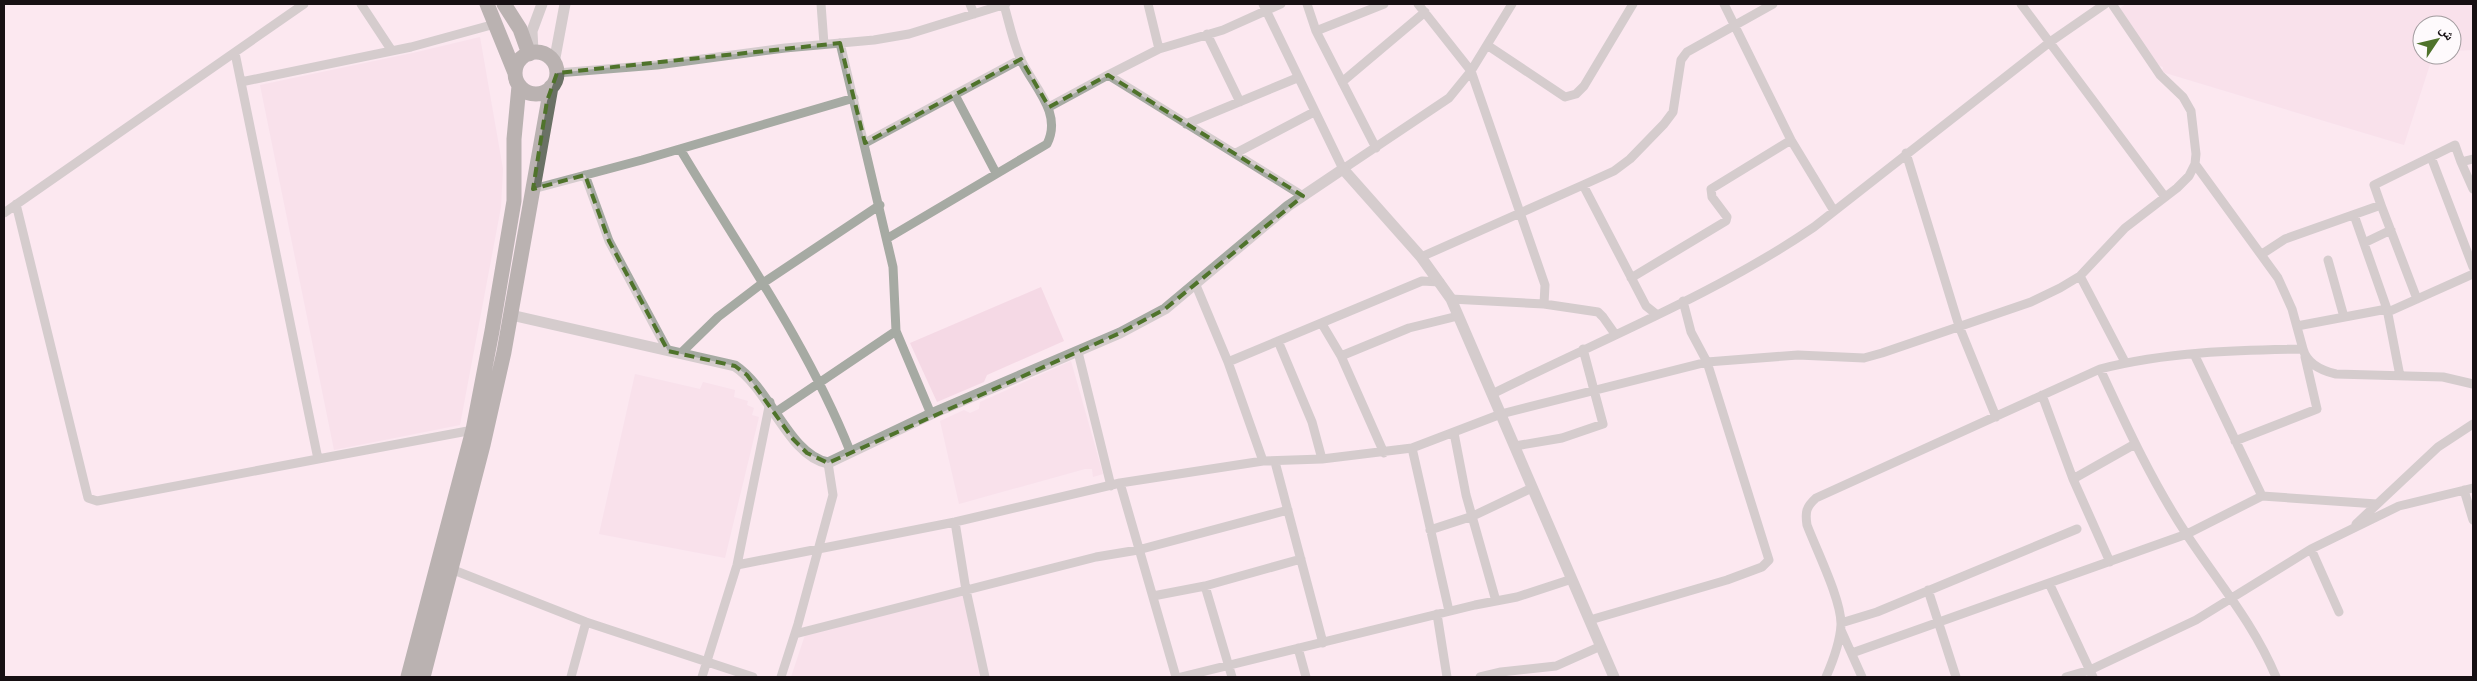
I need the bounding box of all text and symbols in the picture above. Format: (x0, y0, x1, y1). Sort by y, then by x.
north arrow (2412, 15, 2462, 65)
text: ش (2436, 22, 2459, 44)

